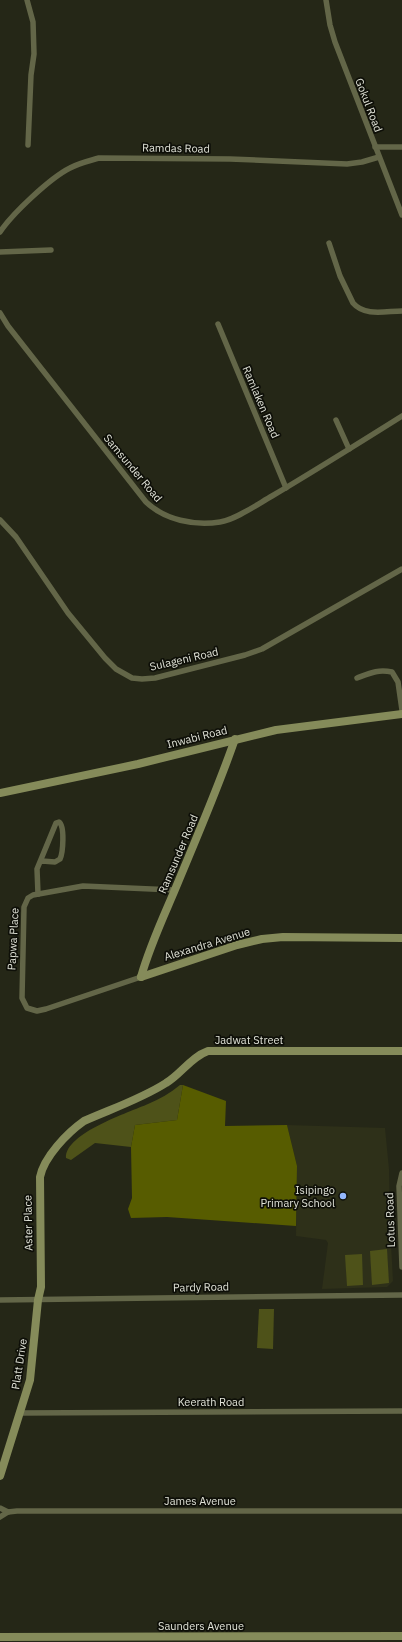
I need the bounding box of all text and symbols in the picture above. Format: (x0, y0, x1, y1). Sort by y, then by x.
street label: Gokul Road (352, 76, 386, 134)
street label: Ramdas Road (142, 140, 210, 156)
street label: Ramlaken Road (240, 364, 282, 440)
street label: Samsunder Road (101, 431, 165, 505)
street label: Sulageni Road (148, 644, 220, 674)
street label: Inwabi Road (165, 723, 229, 751)
street label: Ramsunder Road (155, 812, 201, 896)
street label: Papwa Place (4, 907, 22, 971)
street label: Alexandra Avenue (162, 924, 252, 964)
street label: Jadwat Street (215, 1033, 283, 1047)
place label: Isipingo Primary School (260, 1183, 335, 1210)
marker: Isipingo Primary School (338, 1191, 348, 1201)
street label: Lotus Road (382, 1192, 398, 1248)
street label: Aster Place (21, 1195, 35, 1251)
street label: Pardy Road (173, 1280, 229, 1294)
street label: Platt Drive (8, 1338, 30, 1390)
street label: Keerath Road (178, 1395, 244, 1409)
street label: James Avenue (164, 1494, 236, 1508)
street label: Saunders Avenue (158, 1619, 244, 1633)

